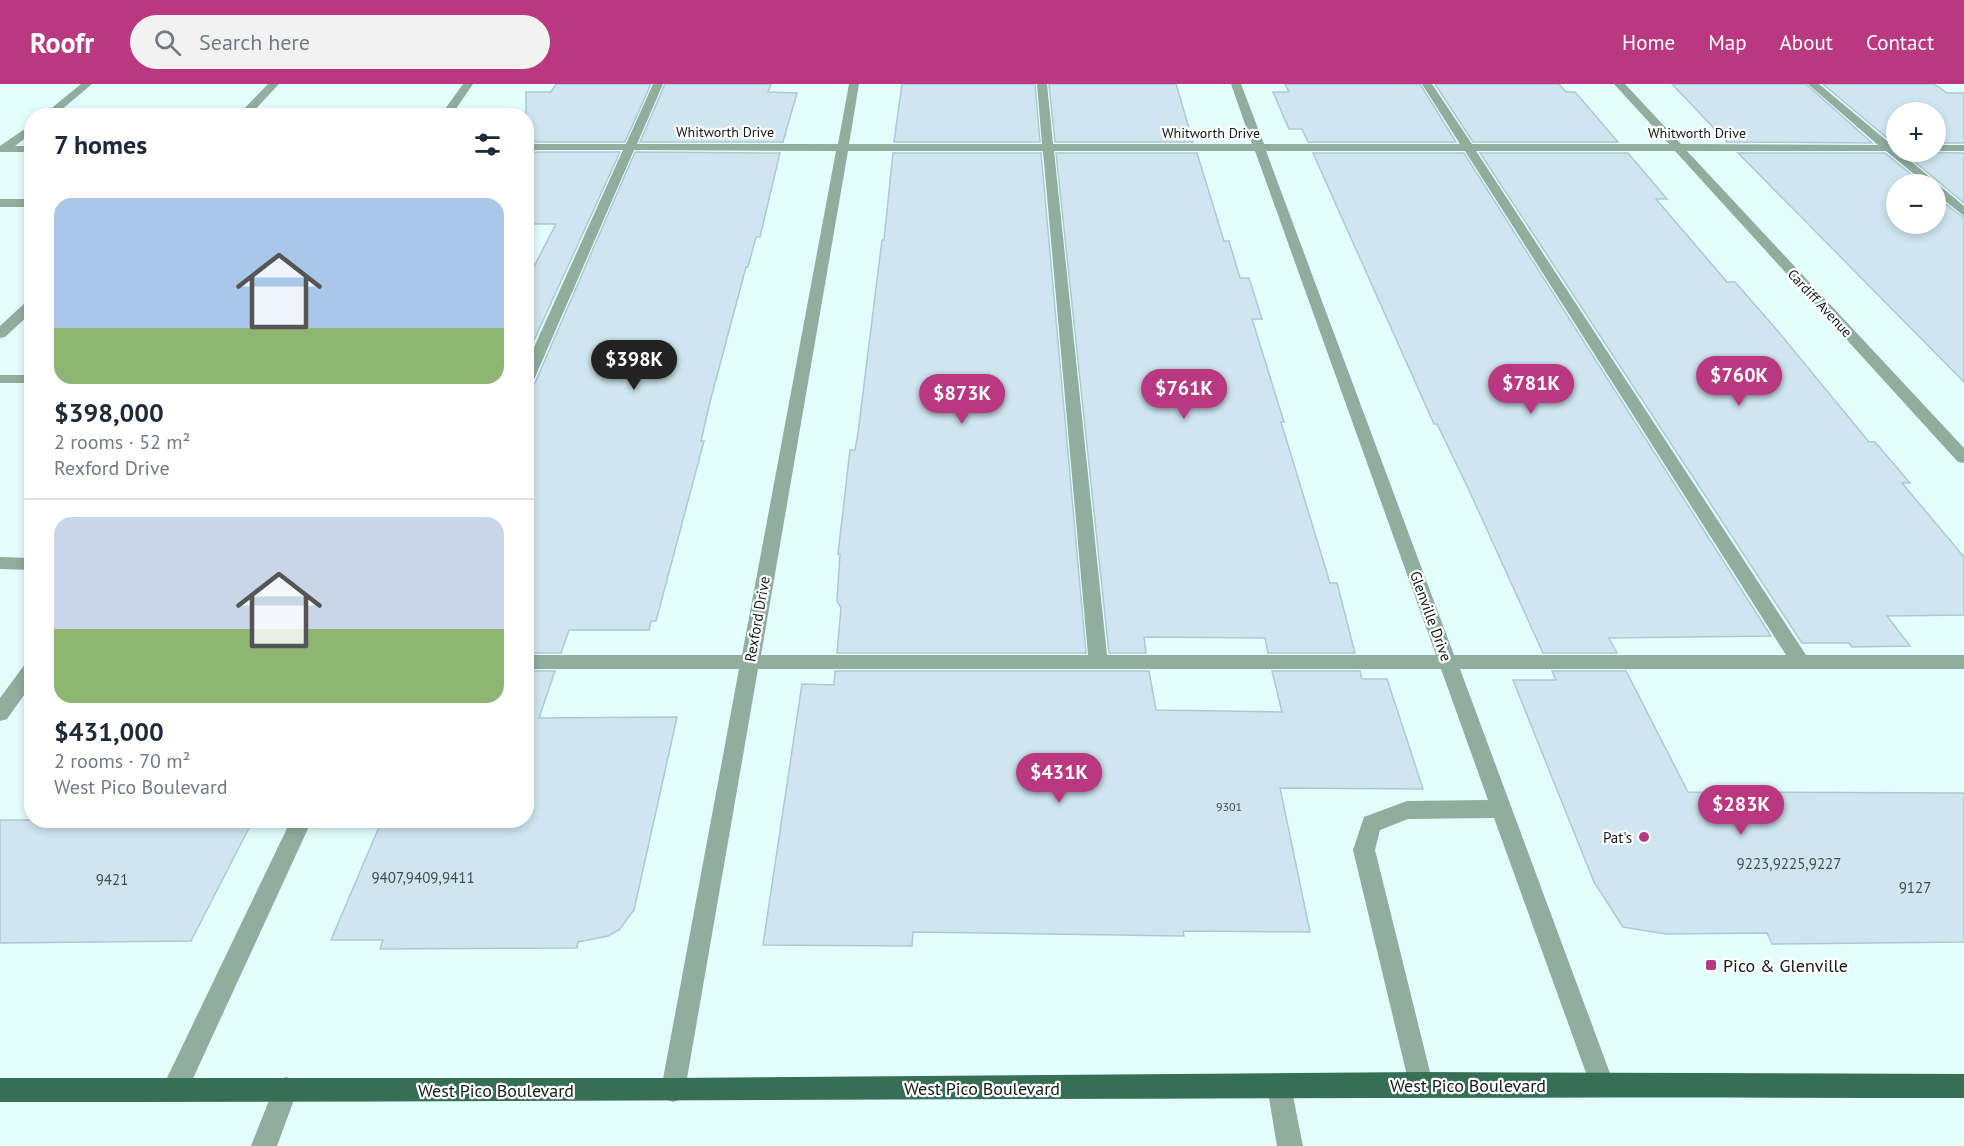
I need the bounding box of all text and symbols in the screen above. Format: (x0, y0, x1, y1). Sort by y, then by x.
search box (130, 15, 550, 69)
text: Roofr (30, 24, 94, 61)
icon: search (151, 26, 184, 59)
text: Search here (199, 28, 310, 56)
text: Home (1622, 29, 1675, 56)
text: Map (1708, 29, 1747, 56)
text: About (1780, 29, 1833, 56)
text: Contact (1866, 29, 1934, 56)
map controls (1886, 102, 1946, 234)
button: + (1886, 102, 1946, 162)
street label: Whitworth Drive (676, 123, 774, 141)
street label: Whitworth Drive (1162, 124, 1260, 142)
street label: Whitworth Drive (1648, 124, 1746, 142)
text: 7 homes (54, 128, 147, 161)
icon: filters (471, 128, 504, 161)
button: − (1886, 174, 1946, 234)
icon: home (225, 237, 333, 345)
street label: Cardiff Avenue (1784, 265, 1856, 341)
pin: $398K (592, 340, 676, 391)
text: $398K (605, 346, 663, 372)
pin: $760K (1697, 356, 1781, 407)
text: $760K (1710, 362, 1768, 388)
pin: $781K (1489, 364, 1573, 415)
pin: $761K (1142, 369, 1226, 420)
text: $781K (1502, 370, 1560, 396)
pin: $873K (920, 374, 1004, 425)
text: $761K (1155, 375, 1213, 401)
text: $873K (933, 380, 991, 406)
text: $398,000 (54, 396, 164, 429)
text: 2 rooms · 52 m² (54, 429, 190, 455)
text: Rexford Drive (54, 455, 170, 481)
icon: home (225, 556, 333, 664)
street label: Glenville Drive (1406, 568, 1456, 664)
street label: Rexford Drive (740, 575, 774, 663)
text: $431,000 (54, 715, 164, 748)
text: 2 rooms · 70 m² (54, 748, 190, 774)
pin: $431K (1017, 753, 1101, 804)
text: $431K (1030, 759, 1088, 785)
text: West Pico Boulevard (54, 774, 227, 800)
pin: $283K (1699, 785, 1783, 836)
text: $283K (1712, 791, 1770, 817)
house number: 9301 (1216, 799, 1242, 814)
place label: Pat's (1603, 828, 1632, 847)
marker: Pat's (1637, 830, 1651, 844)
house number: 9223,9225,9227 (1737, 854, 1841, 873)
house number: 9407,9409,9411 (371, 868, 475, 887)
house number: 9421 (96, 870, 128, 889)
house number: 9127 (1899, 878, 1931, 897)
place label: Pico & Glenville (1723, 954, 1848, 977)
marker: Pico & Glenville (1704, 958, 1718, 972)
street label: West Pico Boulevard (1390, 1074, 1546, 1097)
street label: West Pico Boulevard (904, 1077, 1060, 1100)
street label: West Pico Boulevard (418, 1079, 574, 1102)

